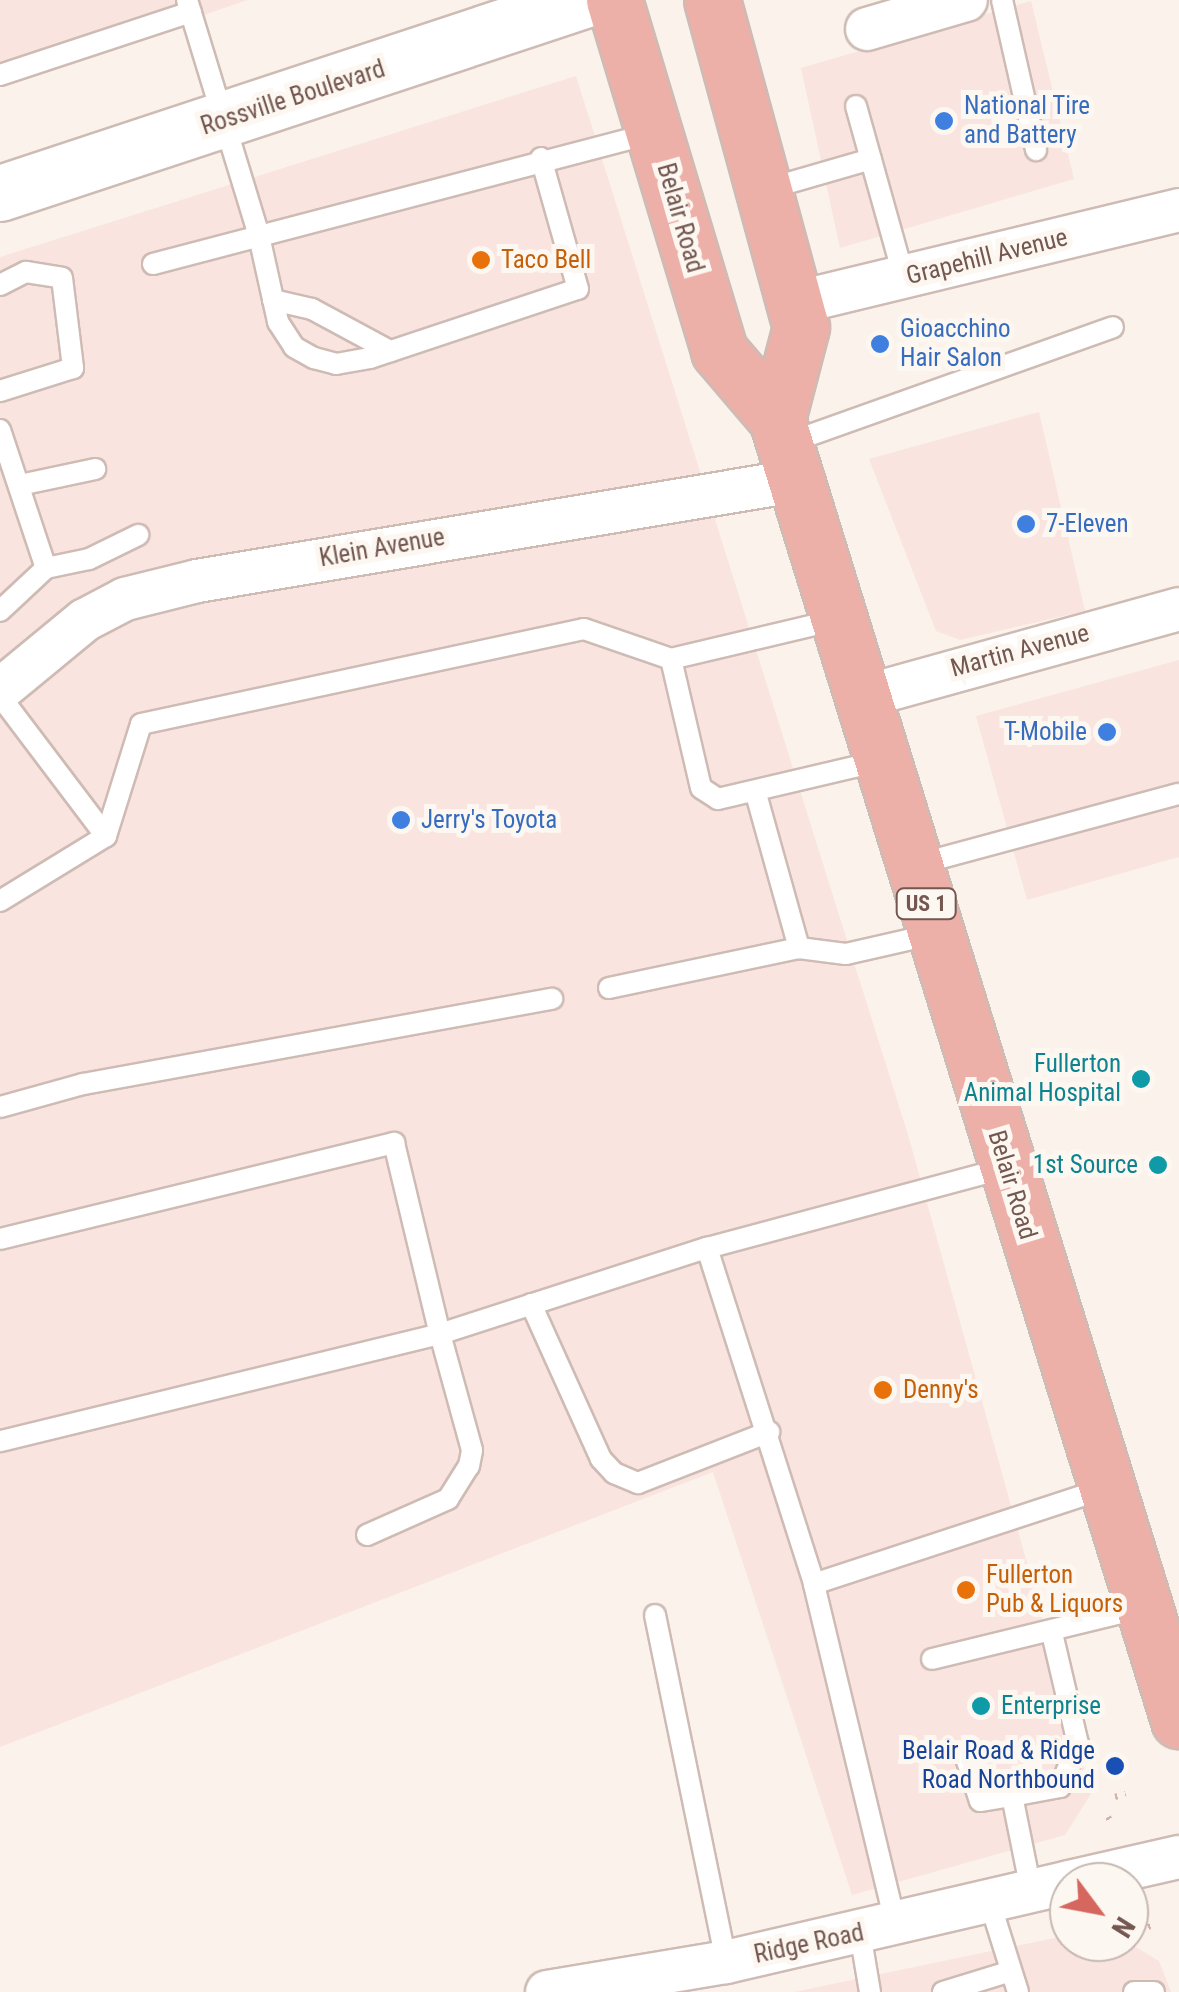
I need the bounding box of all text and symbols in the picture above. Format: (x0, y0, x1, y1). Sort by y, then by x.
street label: Rossville Boulevard (197, 54, 389, 142)
place label: National Tire and Battery (964, 92, 1091, 151)
marker: National Tire and Battery (933, 110, 955, 132)
street label: Belair Road (650, 160, 710, 276)
street label: Grapehill Avenue (903, 222, 1071, 292)
place label: Taco Bell (501, 245, 591, 275)
marker: Taco Bell (470, 249, 492, 271)
place label: Gioacchino Hair Salon (900, 315, 1011, 374)
marker: Gioacchino Hair Salon (869, 333, 891, 355)
place label: 7-Eleven (1046, 509, 1129, 539)
marker: 7-Eleven (1015, 513, 1037, 535)
street label: Klein Avenue (317, 522, 447, 574)
street label: Martin Avenue (948, 618, 1092, 684)
place label: T-Mobile (1004, 717, 1087, 747)
marker: T-Mobile (1096, 721, 1118, 743)
place label: Jerry's Toyota (421, 805, 558, 835)
marker: Jerry's Toyota (390, 809, 412, 831)
road number: US 1 (894, 887, 958, 921)
place label: Fullerton Animal Hospital (964, 1050, 1121, 1109)
marker: Fullerton Animal Hospital (1130, 1068, 1152, 1090)
street label: Belair Road (981, 1127, 1043, 1243)
place label: 1st Source (1033, 1150, 1138, 1180)
marker: 1st Source (1147, 1154, 1169, 1176)
place label: Denny's (903, 1375, 979, 1405)
marker: Denny's (872, 1379, 894, 1401)
place label: Fullerton Pub & Liquors (986, 1561, 1123, 1620)
marker: Fullerton Pub & Liquors (955, 1579, 977, 1601)
place label: Enterprise (1001, 1691, 1101, 1721)
marker: Enterprise (970, 1695, 992, 1717)
place label: Belair Road & Ridge Road Northbound (902, 1737, 1095, 1796)
marker: Belair Road & Ridge Road Northbound (1104, 1755, 1126, 1777)
north arrow (1049, 1862, 1149, 1962)
text: N (1105, 1911, 1142, 1943)
street label: Ridge Road (751, 1918, 867, 1970)

